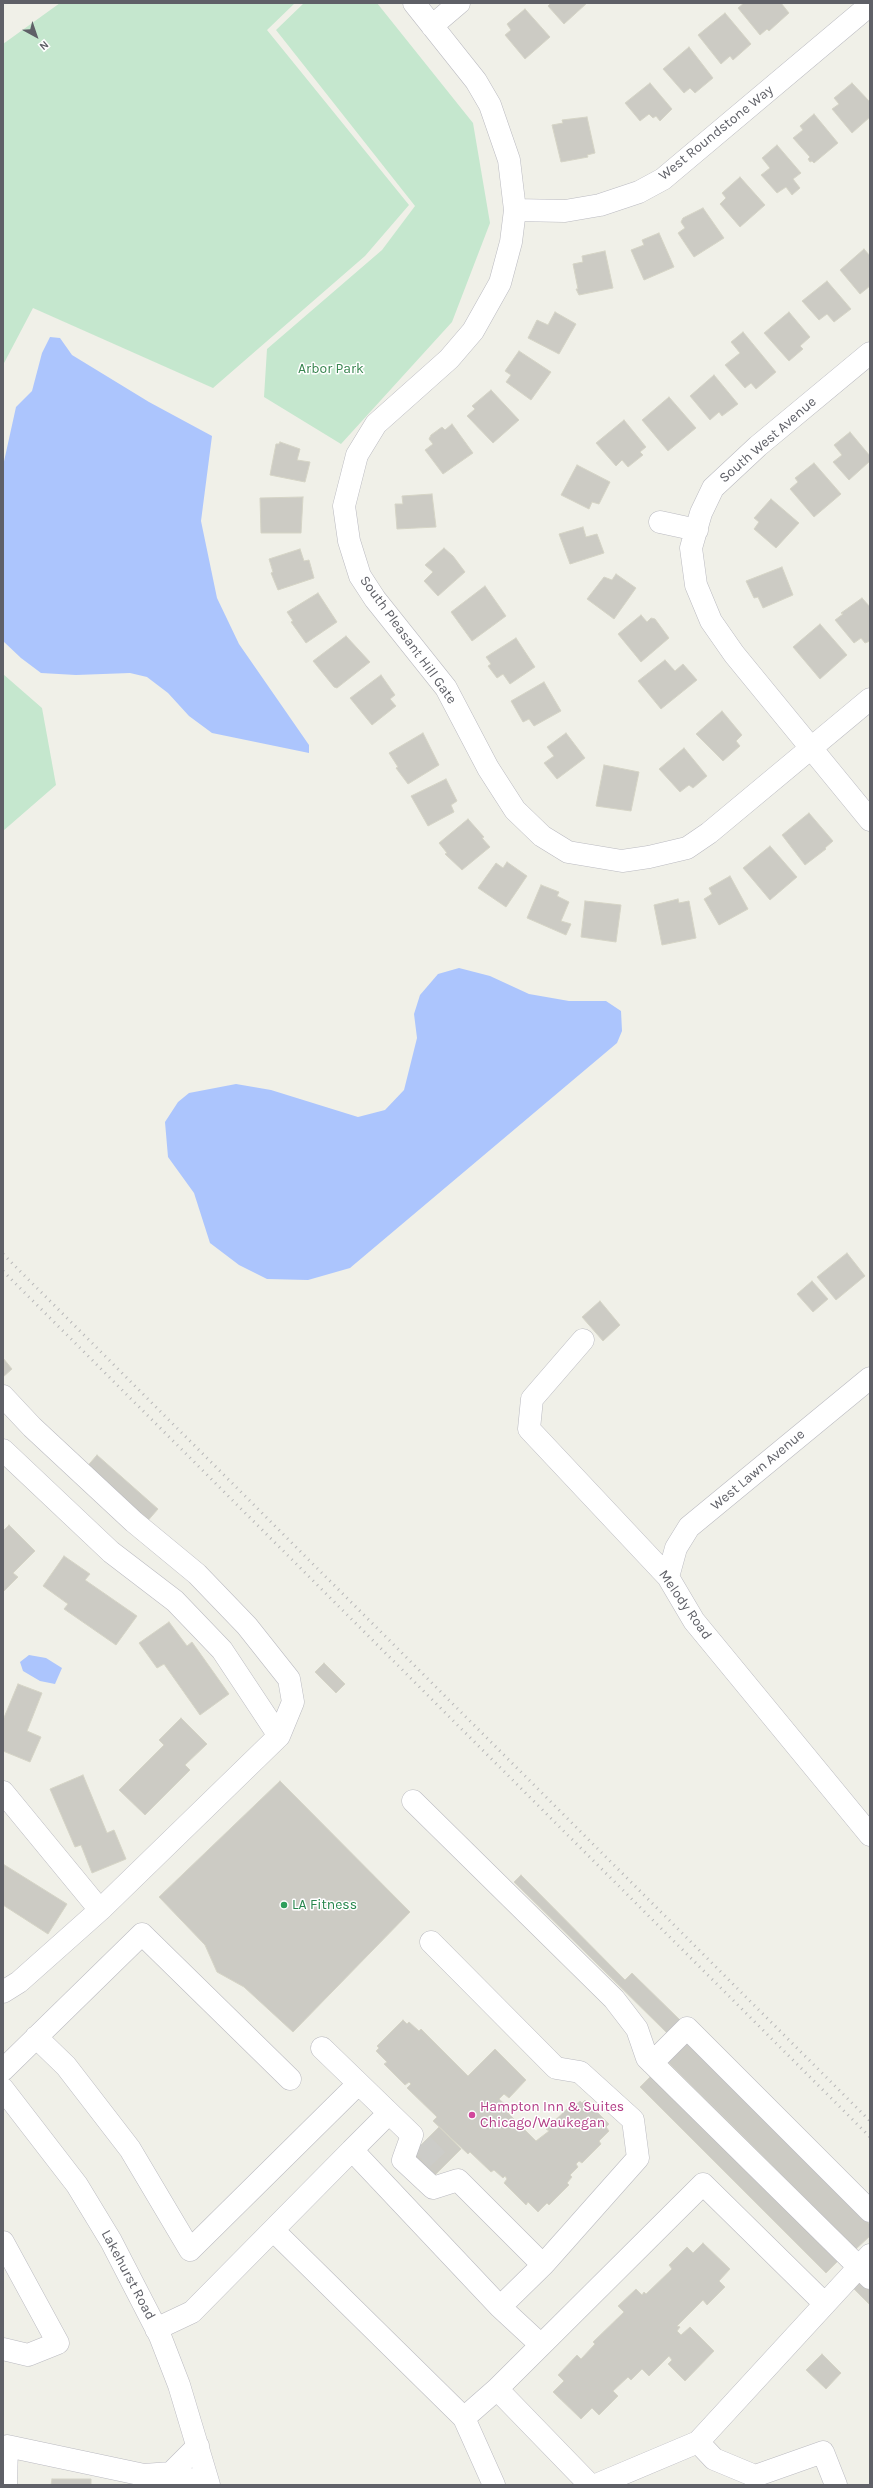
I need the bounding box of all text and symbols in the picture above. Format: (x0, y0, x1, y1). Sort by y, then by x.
north arrow (16, 16, 56, 56)
text: N (37, 38, 51, 53)
street label: West Roundstone Way (655, 82, 777, 184)
park label: Arbor Park (298, 361, 364, 377)
street label: South West Avenue (716, 393, 820, 487)
street label: South Pleasant Hill Gate (356, 573, 460, 707)
street label: West Lawn Avenue (708, 1426, 808, 1514)
street label: Melody Road (655, 1567, 715, 1643)
place label: LA Fitness (292, 1897, 357, 1913)
marker: LA Fitness (279, 1900, 289, 1910)
place label: Hampton Inn & Suites Chicago/Waukegan (480, 2099, 624, 2132)
marker: Hampton Inn & Suites Chicago/Waukegan (467, 2110, 477, 2120)
street label: Lakehurst Road (97, 2227, 159, 2323)

